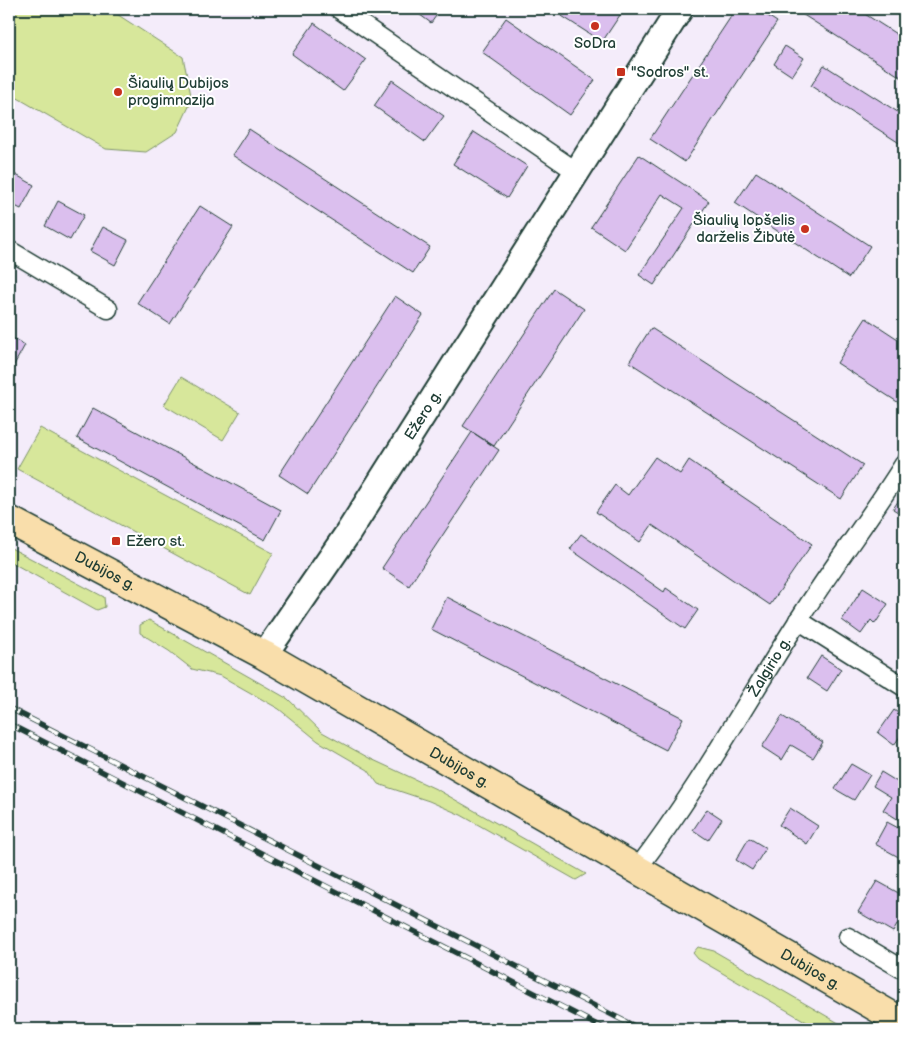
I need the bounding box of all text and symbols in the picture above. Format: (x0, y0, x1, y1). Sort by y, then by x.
marker: SoDra (589, 20, 601, 32)
place label: SoDra (574, 34, 616, 53)
place label: "Sodros" st. (631, 63, 709, 82)
marker: "Sodros" st. (615, 66, 627, 78)
place label: Šiaulių Dubijos progimnazija (128, 74, 229, 110)
marker: Šiaulių Dubijos progimnazija (112, 86, 124, 98)
place label: Šiaulių lopšelis darželis Žibutė (693, 211, 796, 247)
marker: Šiaulių lopšelis darželis Žibutė (799, 223, 811, 235)
street label: Ežero g. (400, 386, 446, 443)
place label: Ežero st. (126, 532, 185, 551)
marker: Ežero st. (110, 535, 122, 547)
street label: Dubijos g. (72, 547, 139, 595)
street label: Žalgirio g. (744, 633, 795, 701)
street label: Dubijos g. (426, 743, 493, 792)
street label: Dubijos g. (777, 944, 844, 994)

